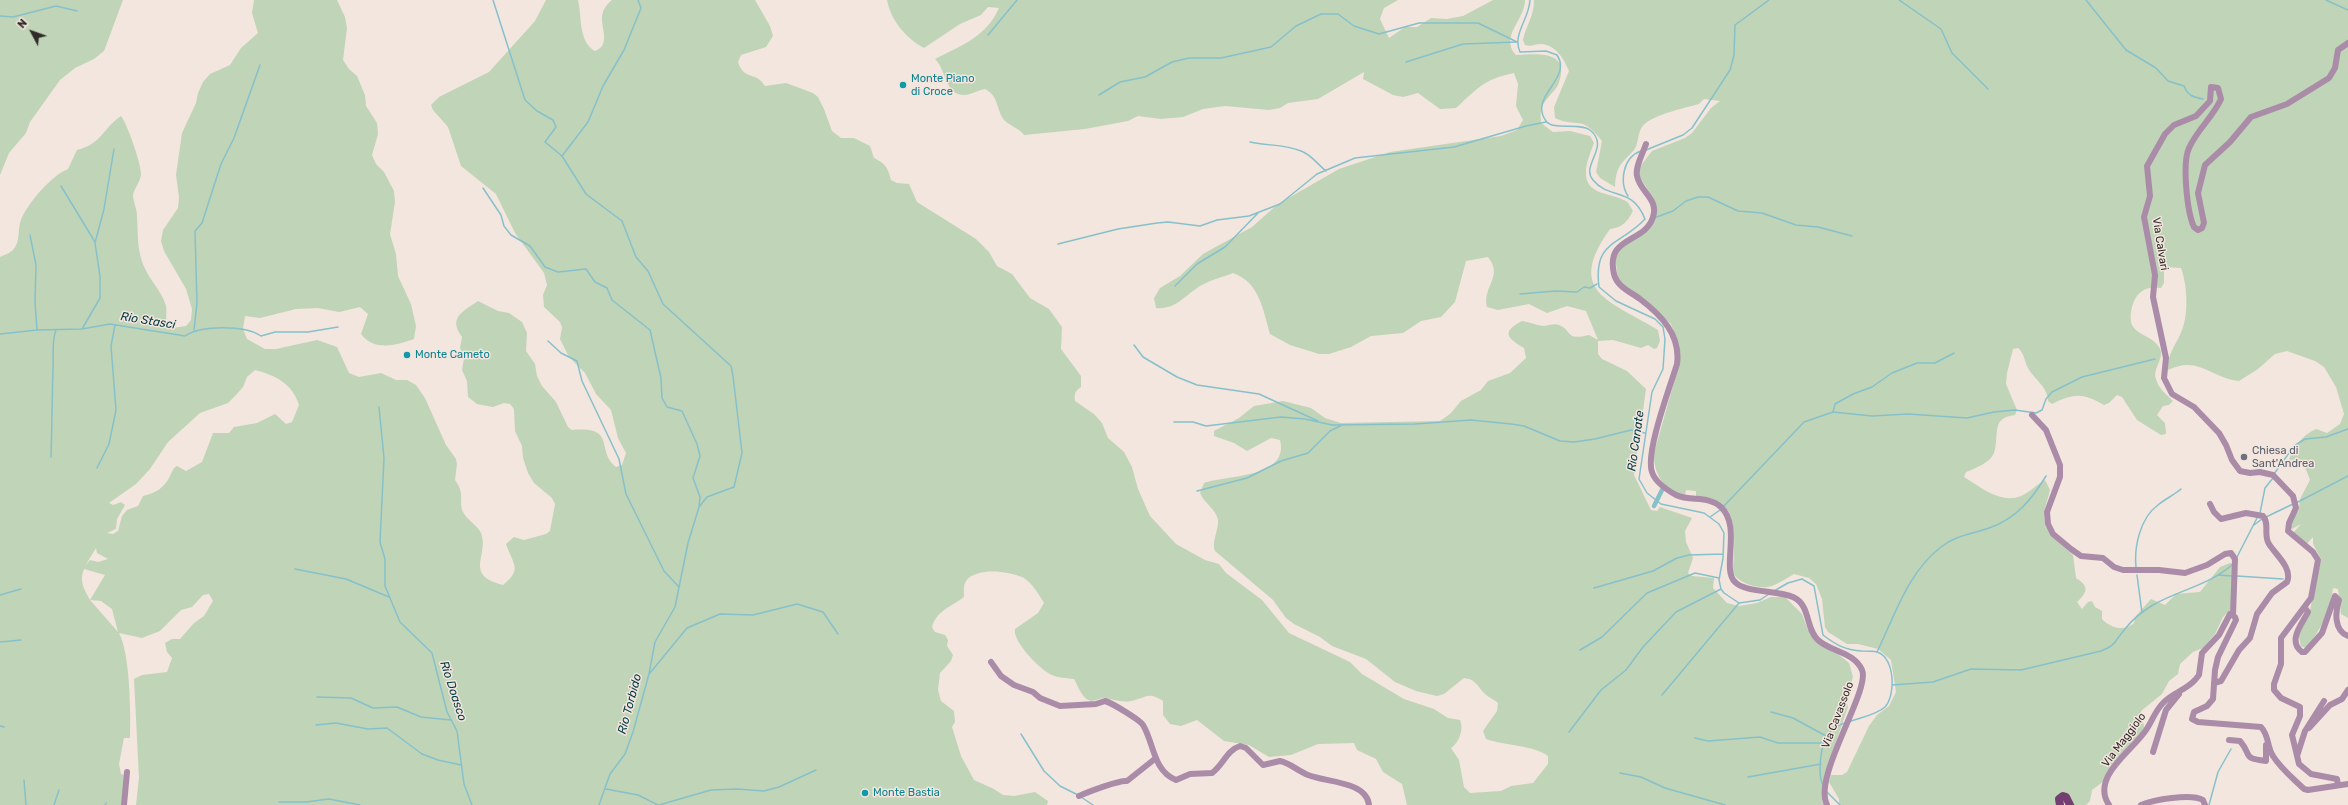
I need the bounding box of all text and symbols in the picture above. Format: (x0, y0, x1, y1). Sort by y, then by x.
north arrow (12, 12, 52, 52)
text: N (15, 17, 30, 31)
place label: Monte Piano di Croce (911, 72, 975, 98)
marker: Monte Piano di Croce (898, 80, 908, 90)
street label: Via Calvari (2149, 217, 2171, 271)
water label: Rio Stasci (120, 310, 176, 332)
place label: Monte Cameto (415, 348, 490, 362)
marker: Monte Cameto (402, 350, 412, 360)
water label: Rio Canate (1625, 410, 1647, 472)
place label: Chiesa di Sant'Andrea (2252, 444, 2314, 470)
marker: Chiesa di Sant'Andrea (2239, 452, 2249, 462)
water label: Rio Doasco (437, 659, 469, 723)
water label: Rio Torbido (615, 672, 645, 736)
street label: Via Cavassolo (1819, 680, 1857, 750)
street label: Via Maggiolo (2099, 710, 2149, 770)
place label: Monte Bastia (873, 786, 940, 800)
marker: Monte Bastia (860, 788, 870, 798)

